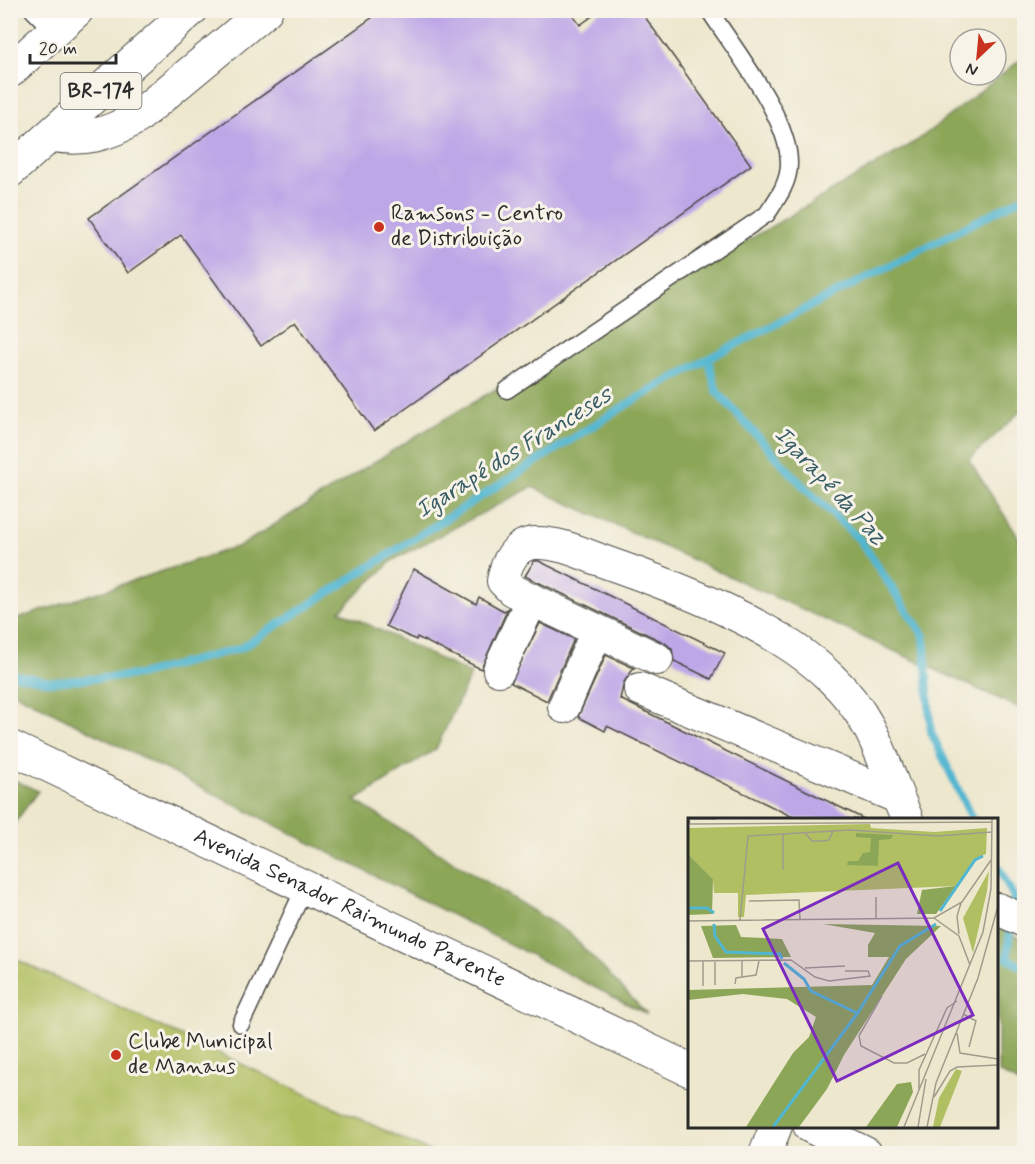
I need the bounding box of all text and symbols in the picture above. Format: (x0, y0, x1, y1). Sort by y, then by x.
scale bar (30, 27, 116, 65)
north arrow (948, 27, 1008, 87)
text: 20 m (39, 37, 77, 61)
text: N (963, 57, 981, 81)
road number: BR-174 (60, 73, 142, 109)
place label: Ramsons - Centro de Distribuição (391, 200, 563, 253)
marker: Ramsons - Centro de Distribuição (372, 220, 386, 234)
water label: Igarapé dos Franceses (410, 379, 620, 526)
water label: Igarapé da Paz (767, 420, 893, 552)
inset map (688, 818, 999, 1128)
street label: Avenida Senador Raimundo Parente (189, 822, 510, 994)
place label: Clube Municipal de Manaus (128, 1028, 273, 1081)
marker: Clube Municipal de Manaus (109, 1048, 123, 1062)

